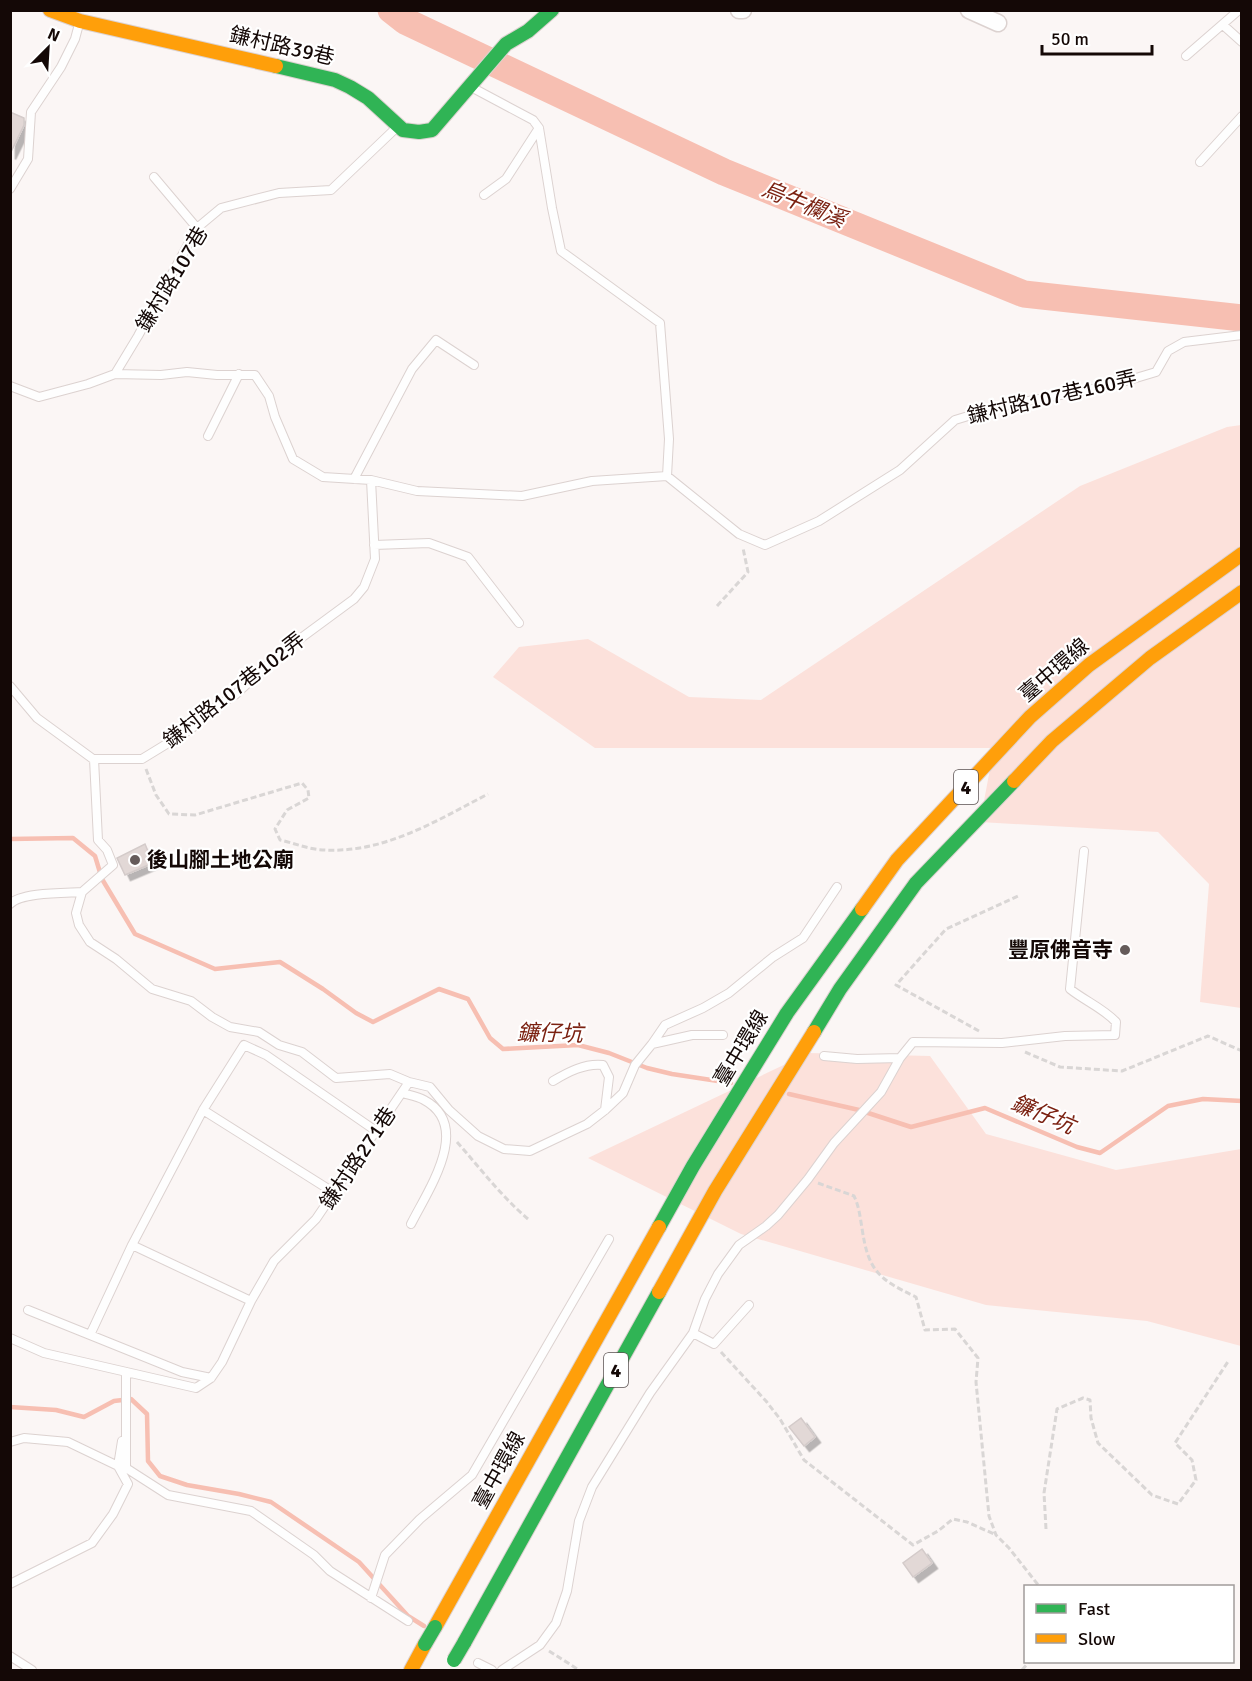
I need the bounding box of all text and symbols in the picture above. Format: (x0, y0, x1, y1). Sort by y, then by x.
north arrow (18, 18, 78, 78)
scale bar (1042, 18, 1152, 56)
street label: 鎌村路39巷 (227, 21, 337, 71)
text: N (45, 24, 63, 47)
text: 50 m (1051, 28, 1089, 50)
water label: 烏牛欄溪 (758, 175, 853, 234)
street label: 鎌村路107巷 (130, 222, 214, 336)
street label: 鎌村路107巷160弄 (965, 365, 1139, 429)
street label: 鎌村路107巷102弄 (158, 626, 310, 754)
street label: 臺中環線 (1014, 633, 1094, 707)
road number: 4 (954, 770, 978, 804)
place label: 後山腳土地公廟 (147, 847, 294, 873)
marker: 後山腳土地公廟 (128, 853, 142, 867)
place label: 豐原佛音寺 (1008, 937, 1113, 963)
marker: 豐原佛音寺 (1118, 943, 1132, 957)
street label: 臺中環線 (708, 1005, 774, 1091)
water label: 鐮仔坑 (517, 1019, 586, 1047)
water label: 鐮仔坑 (1007, 1089, 1081, 1140)
street label: 鎌村路271巷 (314, 1102, 402, 1214)
road number: 4 (604, 1353, 628, 1387)
street label: 臺中環線 (467, 1427, 531, 1513)
legend (1024, 1585, 1234, 1663)
text: Fast (1078, 1598, 1110, 1620)
text: Slow (1078, 1628, 1115, 1650)

